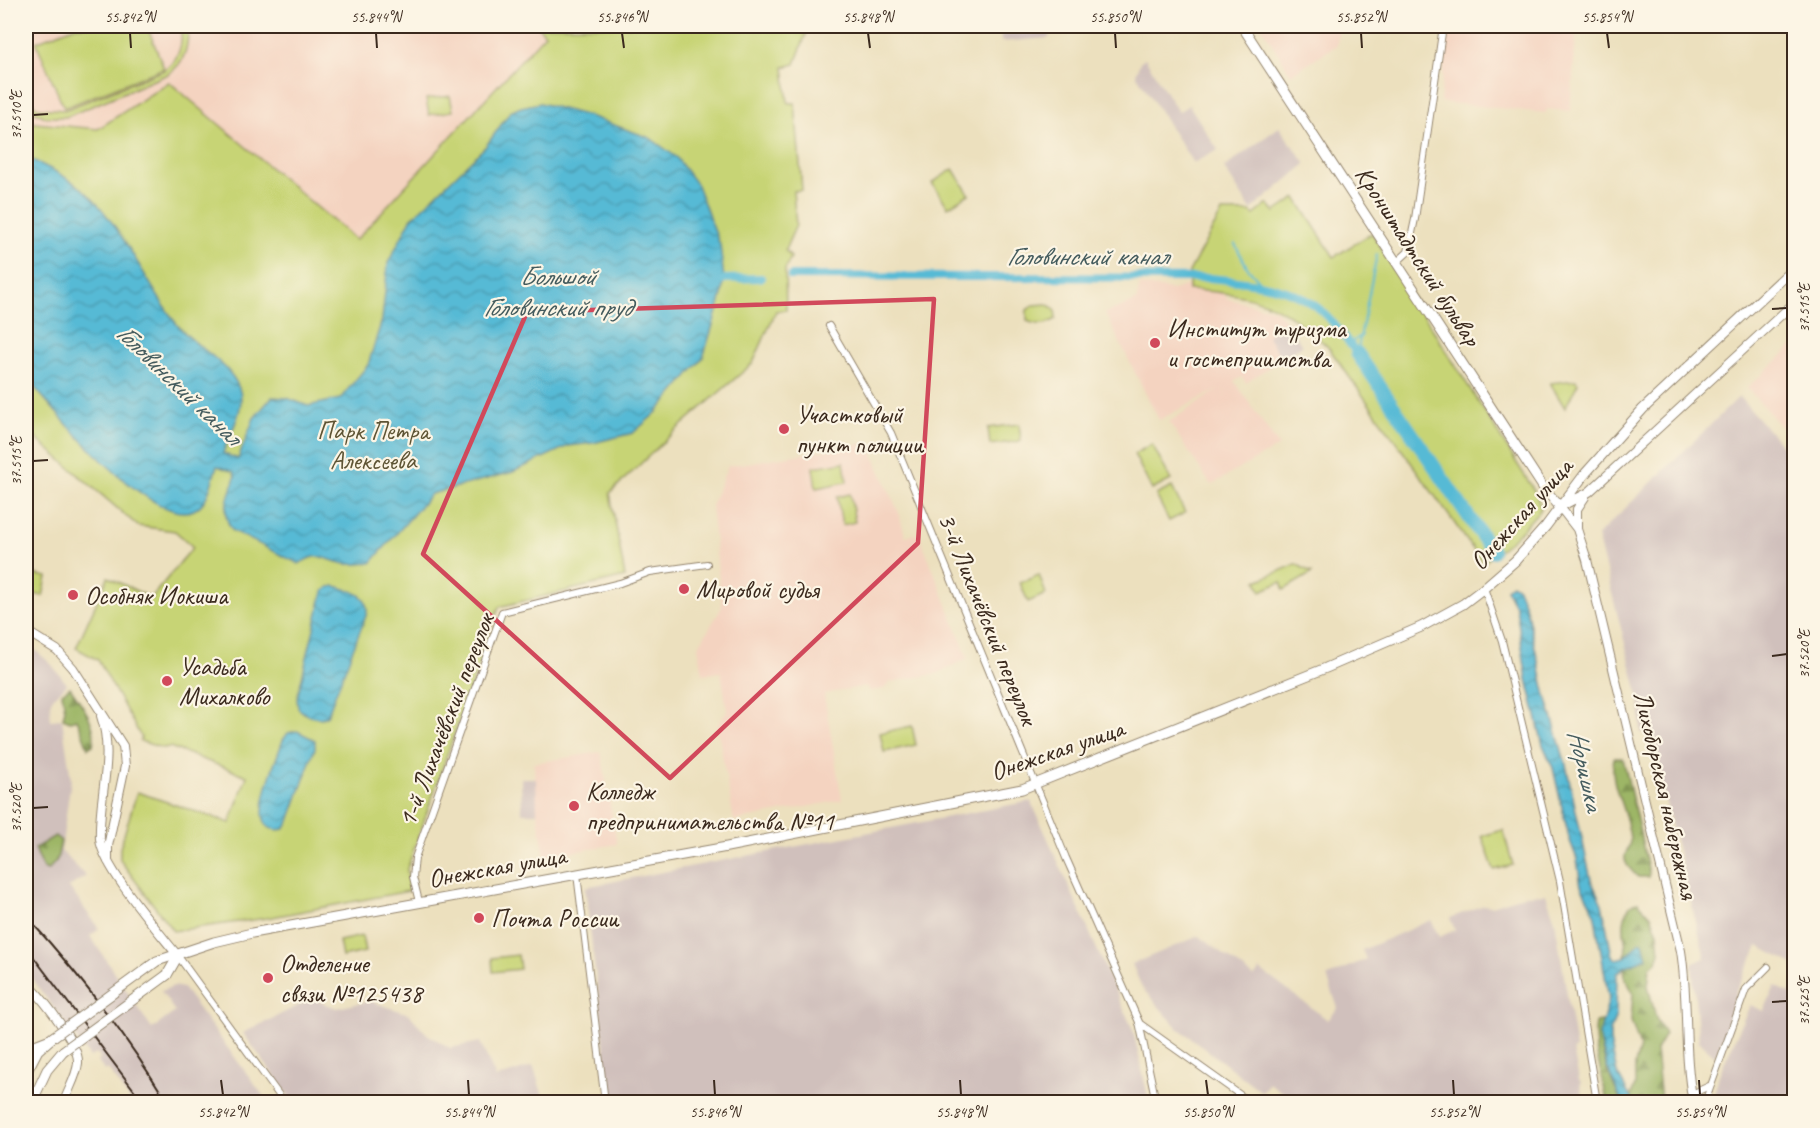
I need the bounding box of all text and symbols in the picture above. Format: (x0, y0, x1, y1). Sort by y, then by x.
text: 55.842°N (105, 8, 158, 27)
text: 55.844°N (351, 8, 404, 27)
text: 55.846°N (597, 8, 650, 27)
text: 55.848°N (843, 8, 896, 27)
text: 55.850°N (1090, 8, 1143, 27)
text: 55.852°N (1336, 8, 1389, 27)
text: 55.854°N (1582, 8, 1635, 27)
text: 37.510°E (7, 88, 26, 139)
street label: Кронштадтский бульвар (1347, 160, 1490, 354)
water label: Головинский канал (1007, 239, 1172, 273)
water label: Большой Головинский пруд (483, 259, 637, 324)
text: 37.515°E (1795, 281, 1814, 332)
place label: Институт туризма и гостеприимства (1167, 312, 1347, 375)
water label: Головинский канал (109, 316, 252, 455)
marker: Институт туризма и гостеприимства (1148, 336, 1162, 350)
place label: Участковый пункт полиции (796, 398, 924, 461)
park label: Парк Петра Алексеева (317, 414, 431, 477)
marker: Участковый пункт полиции (777, 422, 791, 436)
text: 37.515°E (7, 434, 26, 485)
street label: Онежская улица (1462, 449, 1581, 577)
street label: 3-й Лихачёвский переулок (930, 508, 1046, 732)
place label: Мировой судья (696, 573, 821, 606)
place label: Особняк Иокиша (85, 579, 229, 612)
marker: Мировой судья (677, 582, 691, 596)
marker: Особняк Иокиша (66, 588, 80, 602)
street label: 1-й Лихачёвский переулок (390, 607, 503, 831)
text: 37.520°E (1795, 627, 1814, 678)
place label: Усадьба Михалково (179, 650, 271, 713)
marker: Усадьба Михалково (160, 674, 174, 688)
street label: Лихоборская набережная (1626, 688, 1706, 904)
street label: Онежская улица (986, 711, 1130, 788)
water label: Норишка (1560, 726, 1612, 817)
place label: Колледж предпринимательства №11 (586, 775, 835, 838)
text: 37.520°E (7, 781, 26, 832)
marker: Колледж предпринимательства №11 (567, 799, 581, 813)
street label: Онежская улица (426, 838, 571, 895)
place label: Почта России (491, 902, 620, 935)
marker: Почта России (472, 911, 486, 925)
place label: Отделение связи №125438 (280, 947, 424, 1010)
marker: Отделение связи №125438 (261, 971, 275, 985)
text: 37.525°E (1795, 974, 1814, 1025)
text: 55.842°N (198, 1103, 251, 1122)
text: 55.844°N (444, 1103, 497, 1122)
text: 55.846°N (690, 1103, 743, 1122)
text: 55.848°N (936, 1103, 989, 1122)
text: 55.850°N (1183, 1103, 1236, 1122)
text: 55.852°N (1429, 1103, 1482, 1122)
text: 55.854°N (1675, 1103, 1728, 1122)

